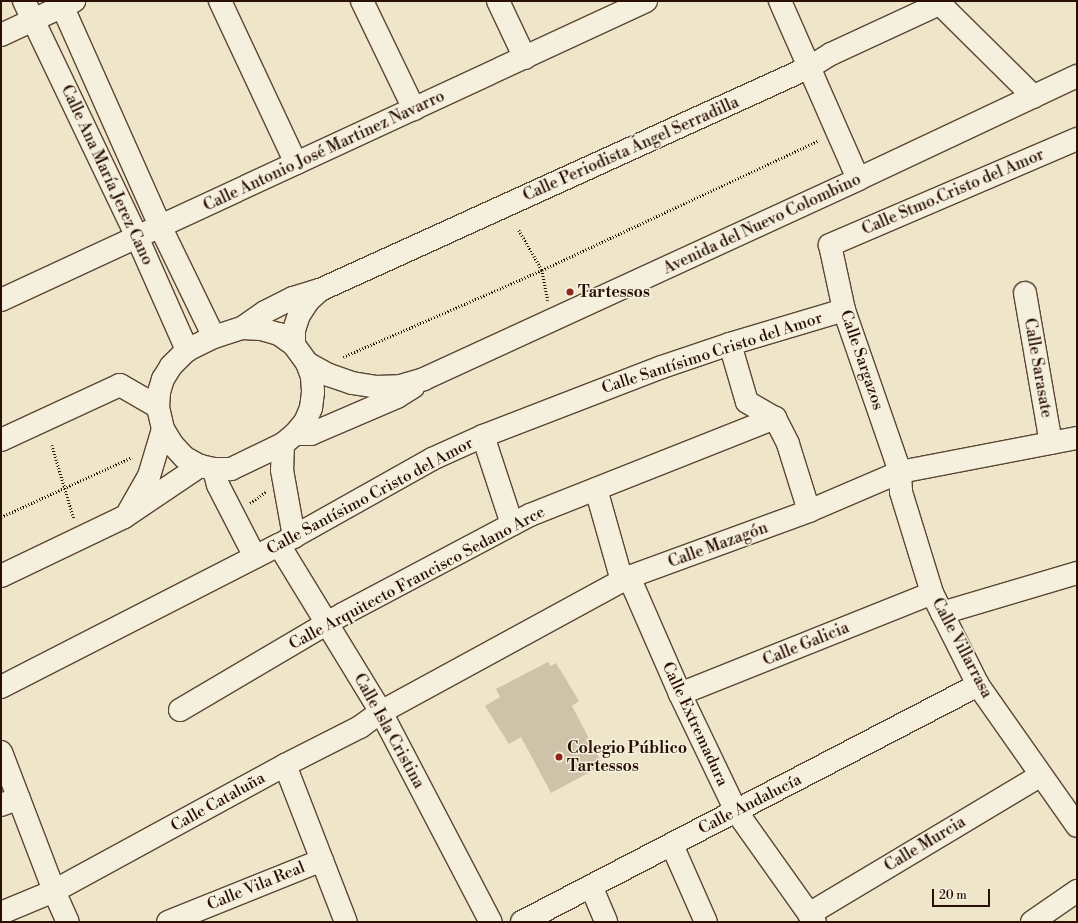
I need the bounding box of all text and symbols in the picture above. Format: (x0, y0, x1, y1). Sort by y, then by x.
street label: Calle Ana María Jerez Cano (57, 82, 157, 268)
street label: Calle Antonio José Martinez Navarro (200, 87, 448, 215)
street label: Calle Periodista Ángel Serradilla (520, 93, 742, 205)
street label: Calle Stmo.Cristo del Amor (859, 145, 1047, 239)
street label: Avenida del Nuevo Colombino (660, 170, 864, 278)
place label: Tartessos (578, 282, 650, 302)
marker: Tartessos (565, 287, 575, 297)
street label: Calle Santísimo Cristo del Amor (599, 308, 825, 398)
street label: Calle Sargazos (836, 308, 888, 412)
street label: Calle Sarasate (1020, 317, 1056, 419)
street label: Calle Santísimo Cristo del Amor (264, 433, 476, 559)
street label: Calle Arquitecto Francisco Sedano Arce (286, 502, 548, 654)
street label: Calle Mazagón (665, 518, 771, 572)
street label: Calle Villarrasa (928, 595, 996, 701)
street label: Calle Galicia (760, 618, 852, 670)
street label: Calle Extremadura (658, 659, 732, 789)
street label: Calle Isla Cristina (349, 670, 429, 792)
place label: Colegio Público Tartessos (567, 738, 687, 776)
marker: Colegio Público Tartessos (554, 752, 564, 762)
street label: Calle Cataluña (168, 768, 268, 836)
street label: Calle Andalucía (695, 770, 805, 838)
street label: Calle Murcia (881, 812, 969, 876)
street label: Calle Vila Real (204, 858, 308, 914)
scale bar (934, 881, 992, 907)
text: 20 m (939, 888, 967, 903)

